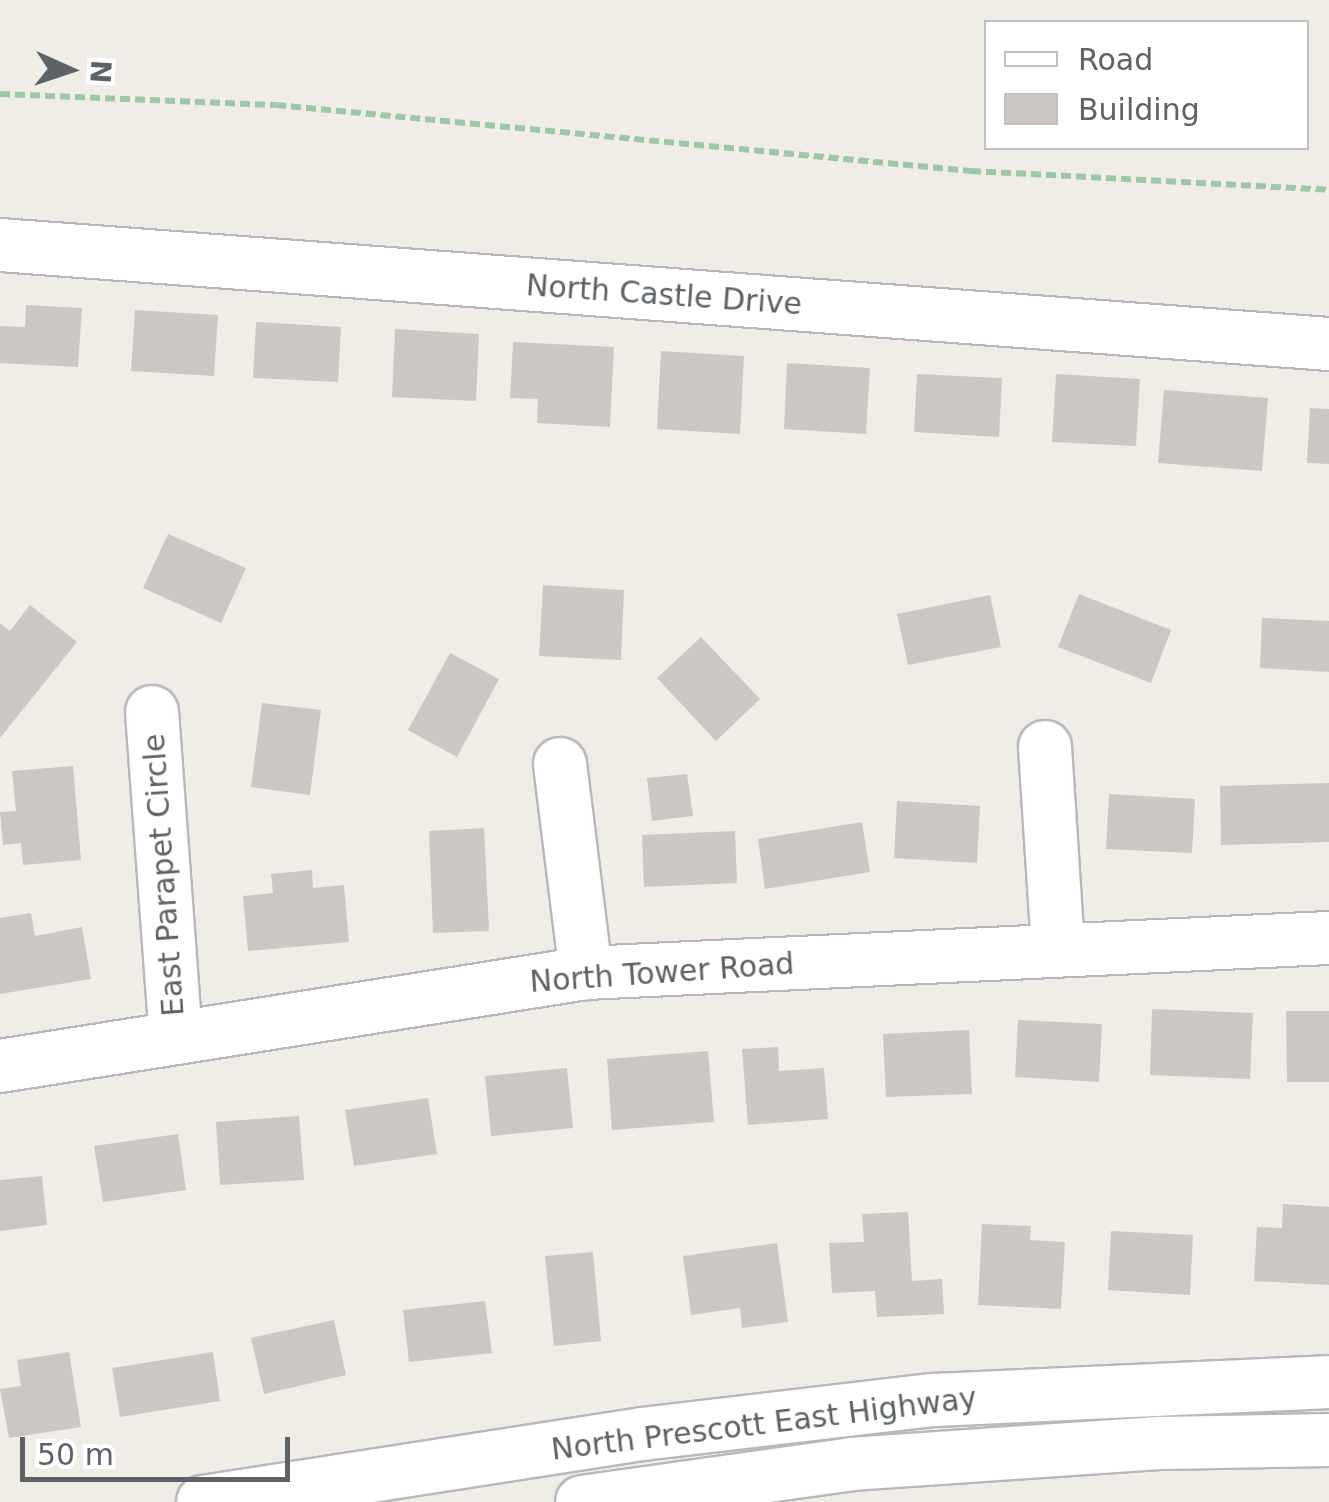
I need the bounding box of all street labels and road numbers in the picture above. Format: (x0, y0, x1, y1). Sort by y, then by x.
street label: North Castle Drive (525, 267, 803, 323)
street label: East Parapet Circle (136, 733, 192, 1017)
street label: North Tower Road (528, 946, 796, 1000)
street label: North Prescott East Highway (549, 1380, 979, 1468)

